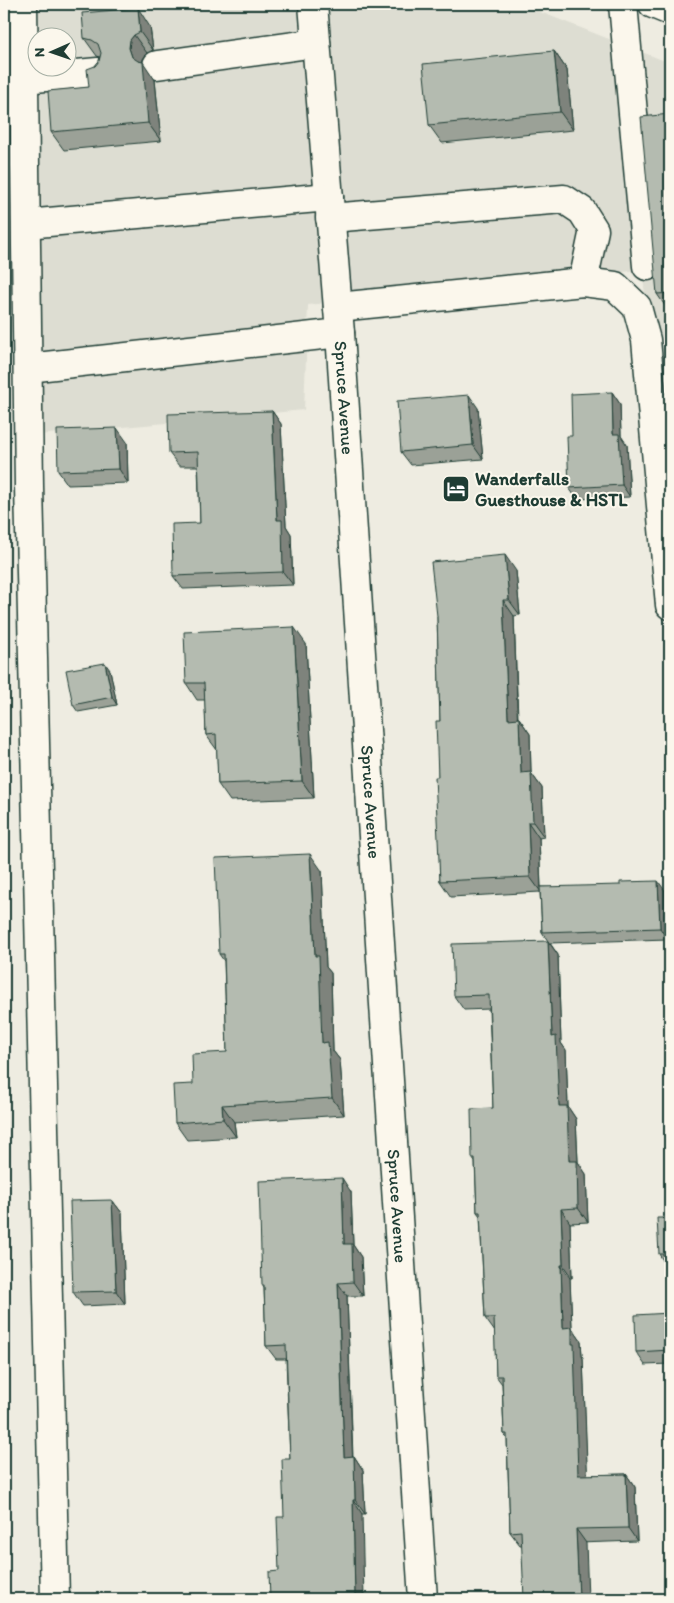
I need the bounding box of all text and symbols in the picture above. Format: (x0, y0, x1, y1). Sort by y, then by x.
north arrow (28, 28, 78, 78)
text: N (31, 47, 48, 57)
street label: Spruce Avenue (330, 340, 359, 455)
place label: Wanderfalls Guesthouse & HSTL (475, 468, 628, 511)
hotel icon: Wanderfalls Guesthouse & HSTL (441, 474, 471, 504)
street label: Spruce Avenue (356, 744, 385, 859)
street label: Spruce Avenue (383, 1148, 412, 1264)

